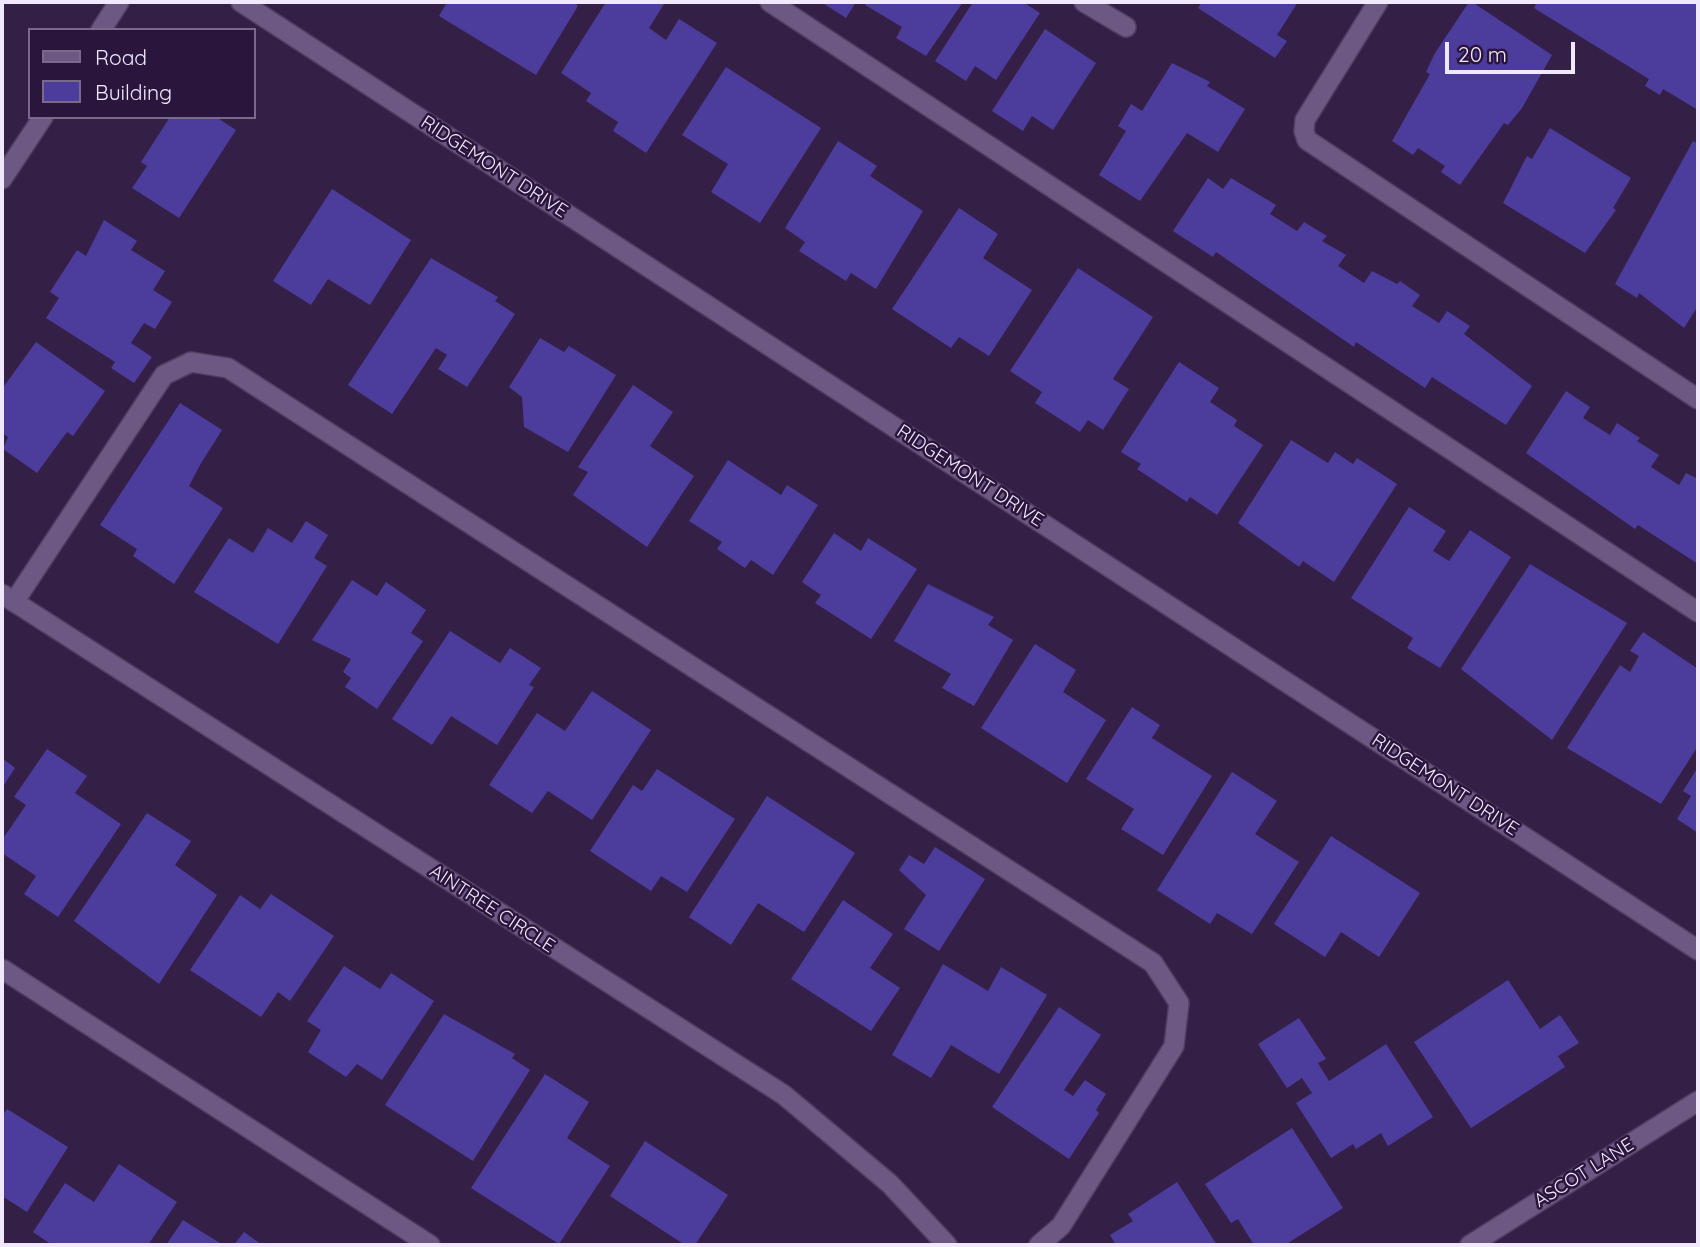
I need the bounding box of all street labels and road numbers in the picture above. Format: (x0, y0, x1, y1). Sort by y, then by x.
street label: RIDGEMONT DRIVE (416, 111, 572, 223)
street label: RIDGEMONT DRIVE (892, 420, 1048, 532)
street label: RIDGEMONT DRIVE (1367, 729, 1523, 841)
street label: AINTREE CIRCLE (425, 860, 559, 958)
street label: ASCOT LANE (1530, 1133, 1638, 1213)

